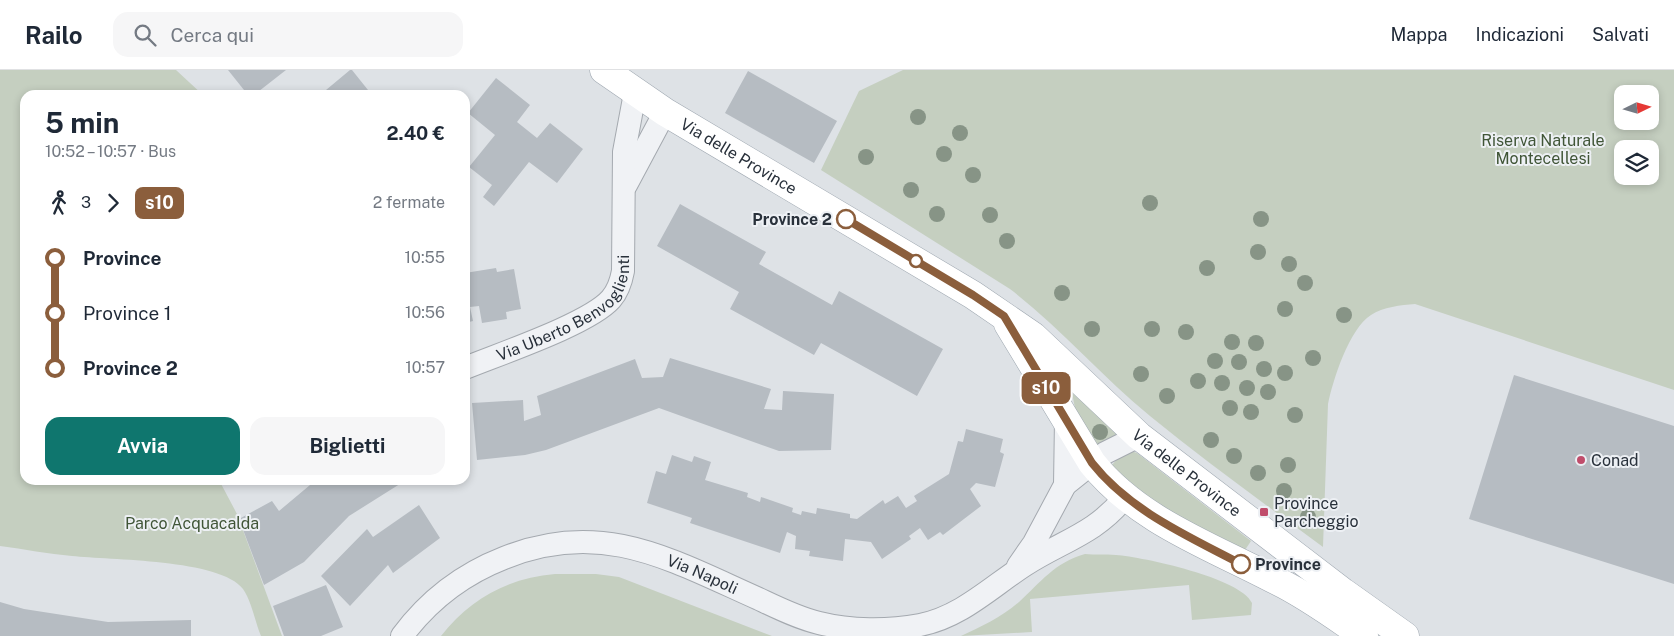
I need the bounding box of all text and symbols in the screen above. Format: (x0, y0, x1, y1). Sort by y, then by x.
search box (113, 12, 463, 57)
text: Railo (25, 21, 83, 49)
icon: search (131, 21, 159, 49)
text: Cerca qui (171, 24, 254, 46)
text: Mappa (1390, 24, 1448, 45)
text: Indicazioni (1476, 24, 1564, 45)
text: Salvati (1592, 24, 1649, 45)
north arrow (1614, 85, 1659, 130)
map controls (1614, 85, 1659, 185)
text: 5 min (45, 106, 119, 139)
street label: Via delle Province (677, 114, 800, 198)
text: 2.40 € (387, 122, 445, 144)
park label: Riserva Naturale Montecellesi (1481, 131, 1605, 168)
button: layers (1614, 140, 1659, 185)
text: 10:52 – 10:57 · Bus (45, 142, 176, 161)
icon: walk (45, 189, 73, 217)
icon: forward (99, 189, 127, 217)
text: s10 (145, 192, 174, 213)
text: 3 (81, 193, 91, 212)
text: 2 fermate (373, 193, 445, 212)
marker: Province 2 (836, 209, 856, 229)
place label: Province 2 (752, 210, 832, 229)
text: Province (83, 247, 161, 269)
text: 10:55 (405, 248, 445, 267)
unlabelled marker (909, 254, 923, 268)
street label: Via Uberto Benvoglienti (494, 255, 633, 365)
text: Province 1 (83, 302, 172, 324)
text: 10:56 (405, 303, 445, 322)
text: Province 2 (83, 357, 178, 379)
text: 10:57 (405, 358, 445, 377)
line badge: s10 (1017, 372, 1075, 404)
text: s10 (1032, 377, 1060, 398)
button: Avvia (45, 417, 240, 475)
button: Biglietti (250, 417, 445, 475)
street label: Via delle Province (1128, 425, 1245, 521)
place label: Conad (1591, 451, 1639, 470)
marker: Conad (1575, 454, 1587, 466)
place label: Province Parcheggio (1274, 494, 1359, 531)
marker: Province Parcheggio (1258, 506, 1270, 518)
park label: Parco Acquacalda (125, 514, 259, 533)
street label: Via Napoli (664, 551, 741, 598)
marker: Province (1231, 554, 1251, 574)
place label: Province (1255, 555, 1321, 574)

